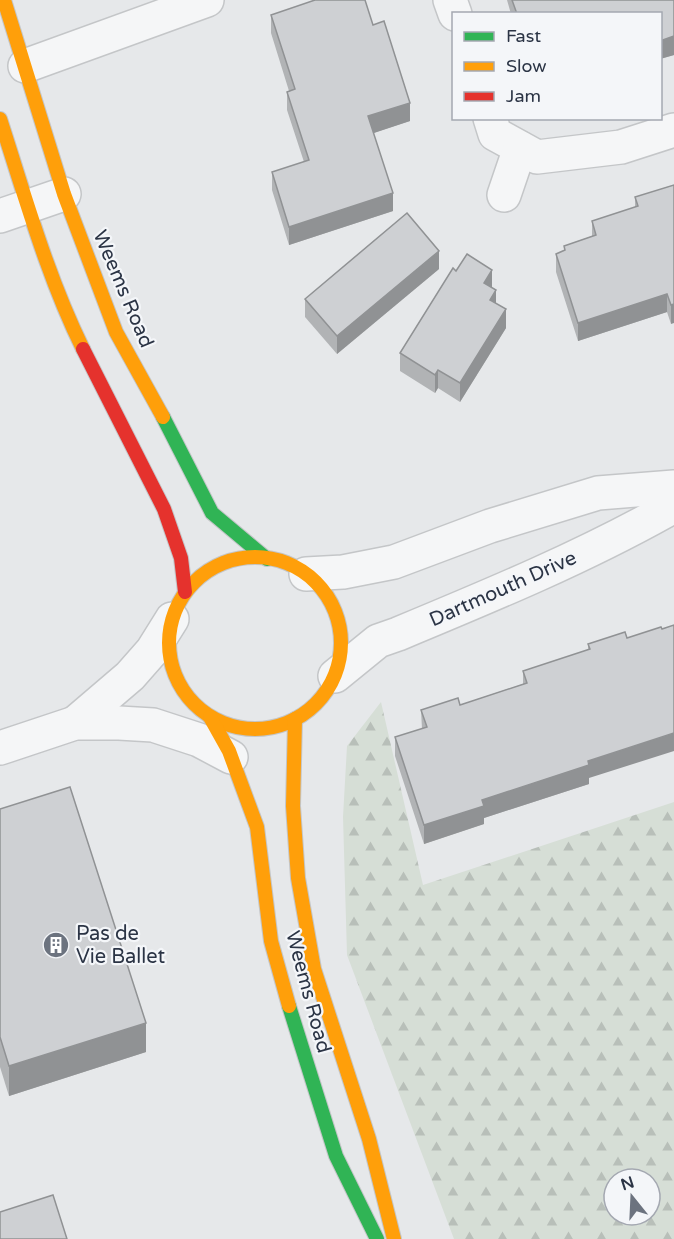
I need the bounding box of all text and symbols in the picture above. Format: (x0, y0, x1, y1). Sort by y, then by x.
legend (452, 12, 662, 120)
text: Fast (506, 25, 541, 47)
text: Slow (506, 55, 547, 77)
text: Jam (506, 85, 541, 107)
street label: Weems Road (87, 227, 159, 351)
street label: Dartmouth Drive (426, 546, 580, 632)
place label: Pas de Vie Ballet (76, 922, 166, 969)
street label: Weems Road (280, 928, 336, 1056)
building icon: Pas de Vie Ballet (41, 930, 71, 960)
north arrow (602, 1167, 662, 1227)
text: N (618, 1172, 637, 1195)

